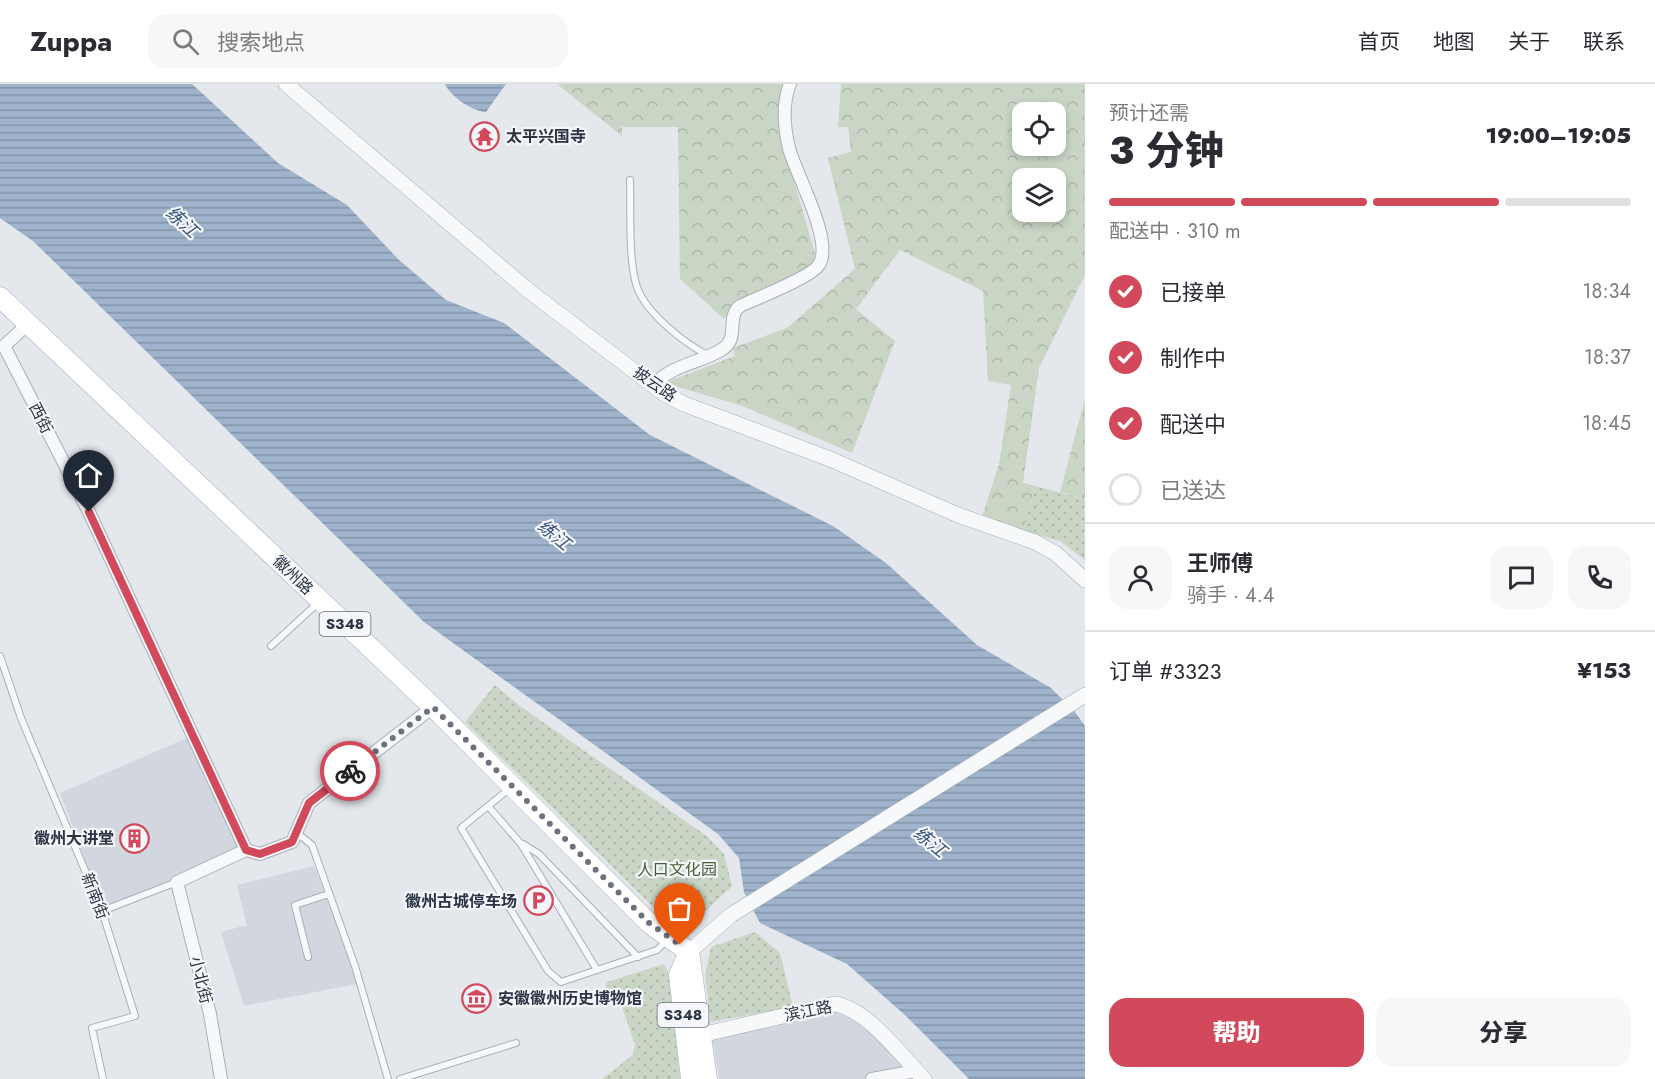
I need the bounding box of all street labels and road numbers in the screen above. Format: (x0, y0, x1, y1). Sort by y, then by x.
street label: 披云路 (629, 361, 681, 407)
street label: 西街 (23, 399, 59, 437)
street label: 徽州路 (268, 550, 318, 600)
road number: S348 (320, 612, 370, 636)
street label: 新南街 (76, 869, 114, 923)
street label: 小北街 (184, 954, 218, 1006)
street label: 滨江路 (782, 995, 834, 1027)
road number: S348 (658, 1003, 708, 1027)

